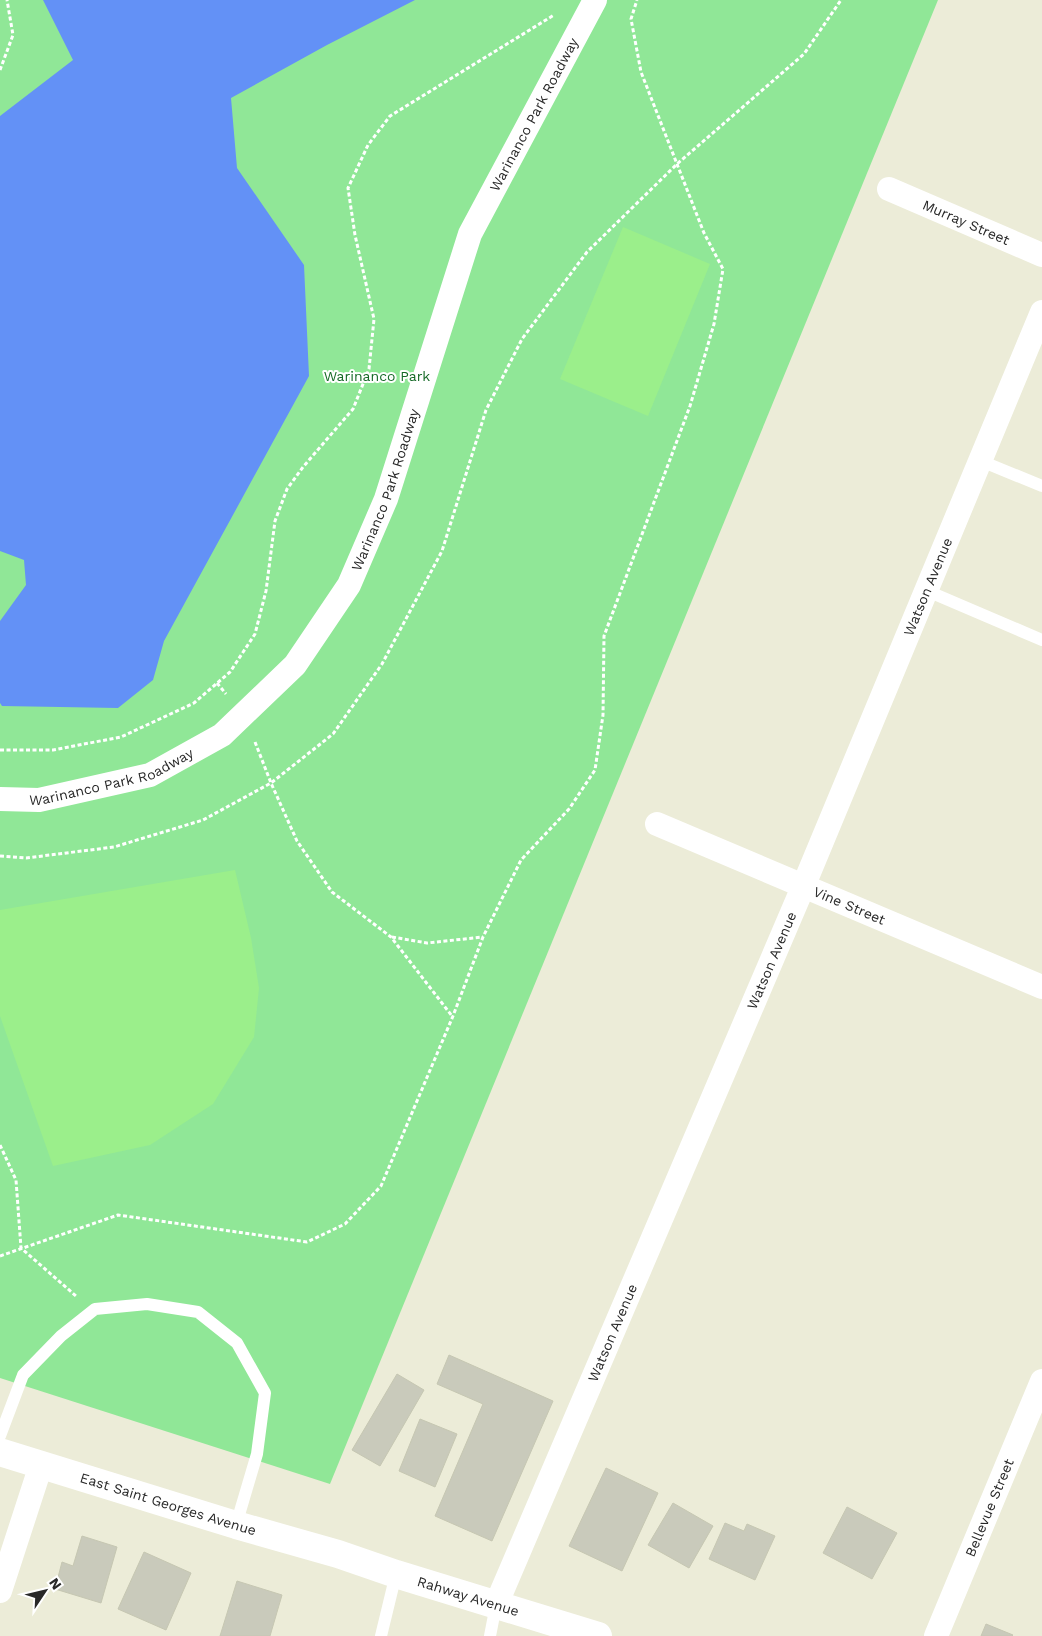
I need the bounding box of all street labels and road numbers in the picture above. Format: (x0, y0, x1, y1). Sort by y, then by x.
street label: Warinanco Park Roadway (486, 34, 582, 194)
street label: Murray Street (920, 196, 1012, 248)
street label: Warinanco Park Roadway (348, 406, 422, 573)
street label: Watson Avenue (900, 535, 955, 638)
street label: Warinanco Park Roadway (29, 744, 197, 808)
street label: Vine Street (811, 883, 888, 928)
street label: Watson Avenue (744, 909, 800, 1012)
street label: Watson Avenue (584, 1282, 640, 1384)
street label: Bellevue Street (962, 1456, 1017, 1559)
street label: East Saint Georges Avenue (78, 1469, 258, 1538)
street label: Rahway Avenue (415, 1573, 521, 1619)

